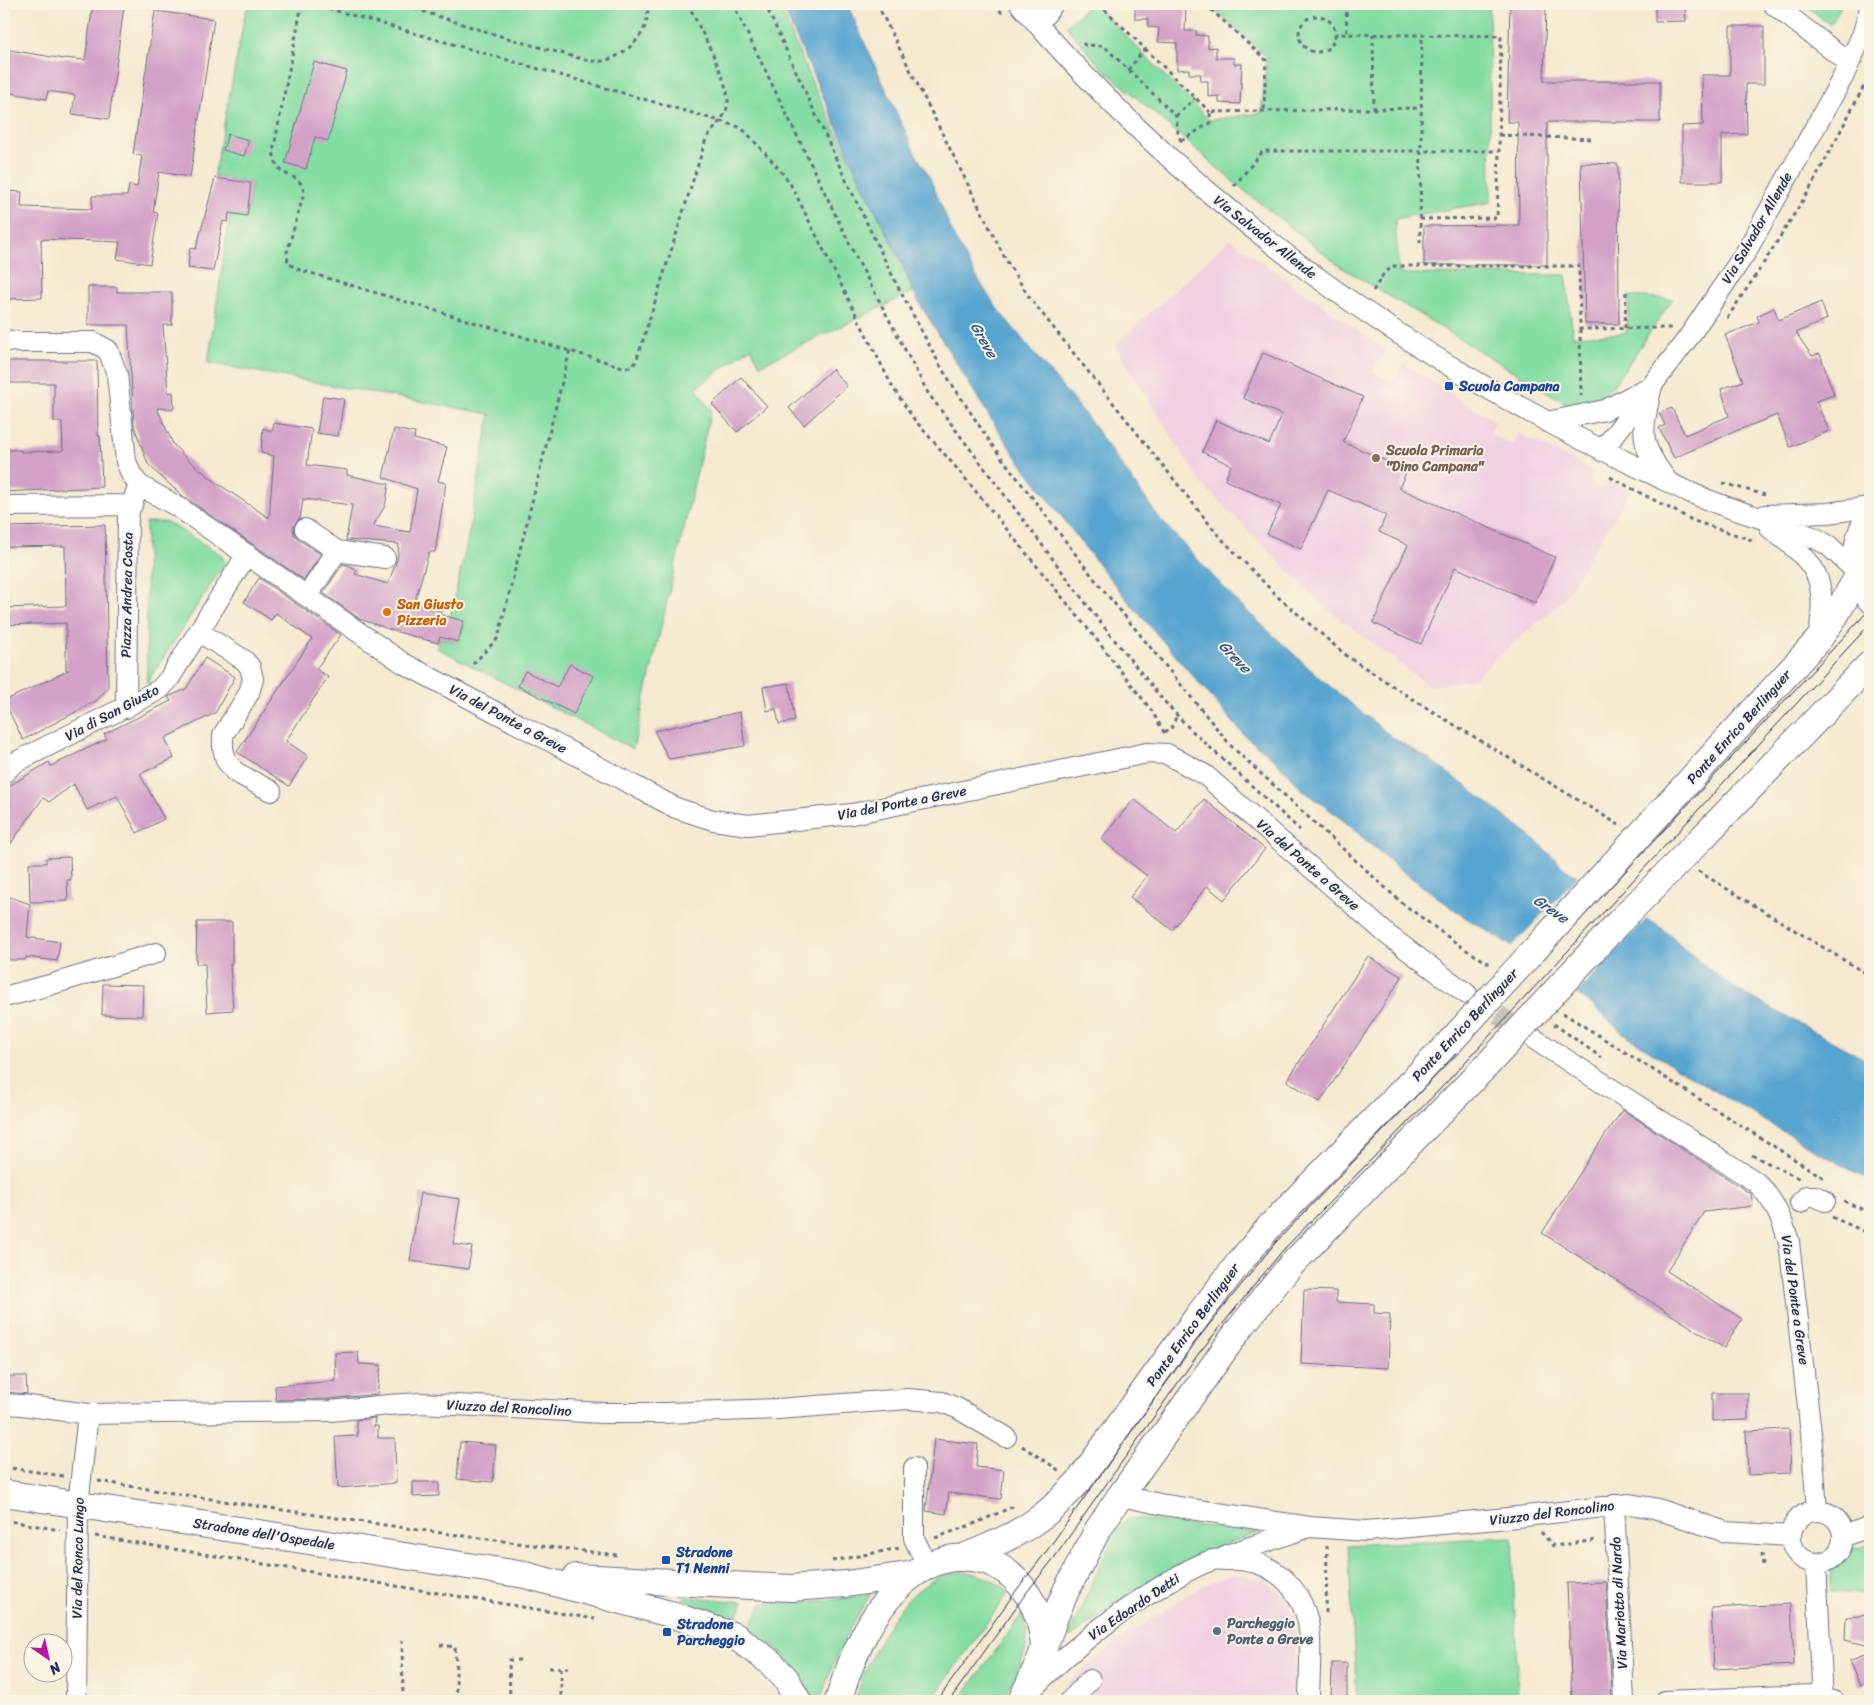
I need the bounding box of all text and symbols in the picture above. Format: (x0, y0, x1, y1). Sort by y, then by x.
street label: Via Salvador Allende (1715, 167, 1799, 289)
street label: Via Salvador Allende (1208, 188, 1322, 286)
water label: Greve (963, 317, 1005, 364)
place label: Scuola Campana (1458, 374, 1561, 399)
marker: Scuola Campana (1443, 380, 1455, 392)
place label: Scuola Primaria "Dino Campana" (1385, 438, 1485, 479)
marker: Scuola Primaria "Dino Campana" (1370, 452, 1382, 464)
street label: Piazza Andrea Costa (113, 532, 141, 658)
place label: San Giusto Pizzeria (396, 592, 464, 633)
marker: San Giusto Pizzeria (381, 606, 393, 618)
water label: Greve (1212, 634, 1258, 681)
street label: Ponte Enrico Berlinguer (1680, 663, 1798, 790)
street label: Via del Ponte a Greve (444, 677, 572, 761)
street label: Via di San Giusto (60, 678, 164, 748)
street label: Via del Ponte a Greve (835, 778, 969, 828)
street label: Via del Ponte a Greve (1250, 813, 1366, 917)
water label: Greve (1528, 888, 1575, 931)
street label: Ponte Enrico Berlinguer (1406, 962, 1525, 1087)
street label: Via del Ponte a Greve (1774, 1233, 1816, 1367)
street label: Ponte Enrico Berlinguer (1140, 1257, 1247, 1392)
street label: Viuzzo del Roncolino (446, 1392, 572, 1424)
street label: Viuzzo del Roncolino (1488, 1493, 1616, 1533)
street label: Via del Ronco Lungo (64, 1497, 92, 1619)
street label: Stradone dell'Ospedale (191, 1510, 337, 1558)
street label: Via Mariotto di Nardo (1603, 1536, 1635, 1670)
place label: Stradone T1 Nenni (675, 1540, 733, 1581)
marker: Stradone T1 Nenni (660, 1554, 672, 1566)
street label: Via Edoardo Detti (1083, 1566, 1186, 1647)
place label: Parcheggio Ponte a Greve (1227, 1611, 1314, 1652)
place label: Stradone Parcheggio (676, 1612, 746, 1653)
marker: Parcheggio Ponte a Greve (1211, 1625, 1223, 1637)
marker: Stradone Parcheggio (661, 1626, 673, 1638)
north arrow (22, 1632, 72, 1682)
text: N (44, 1655, 67, 1682)

